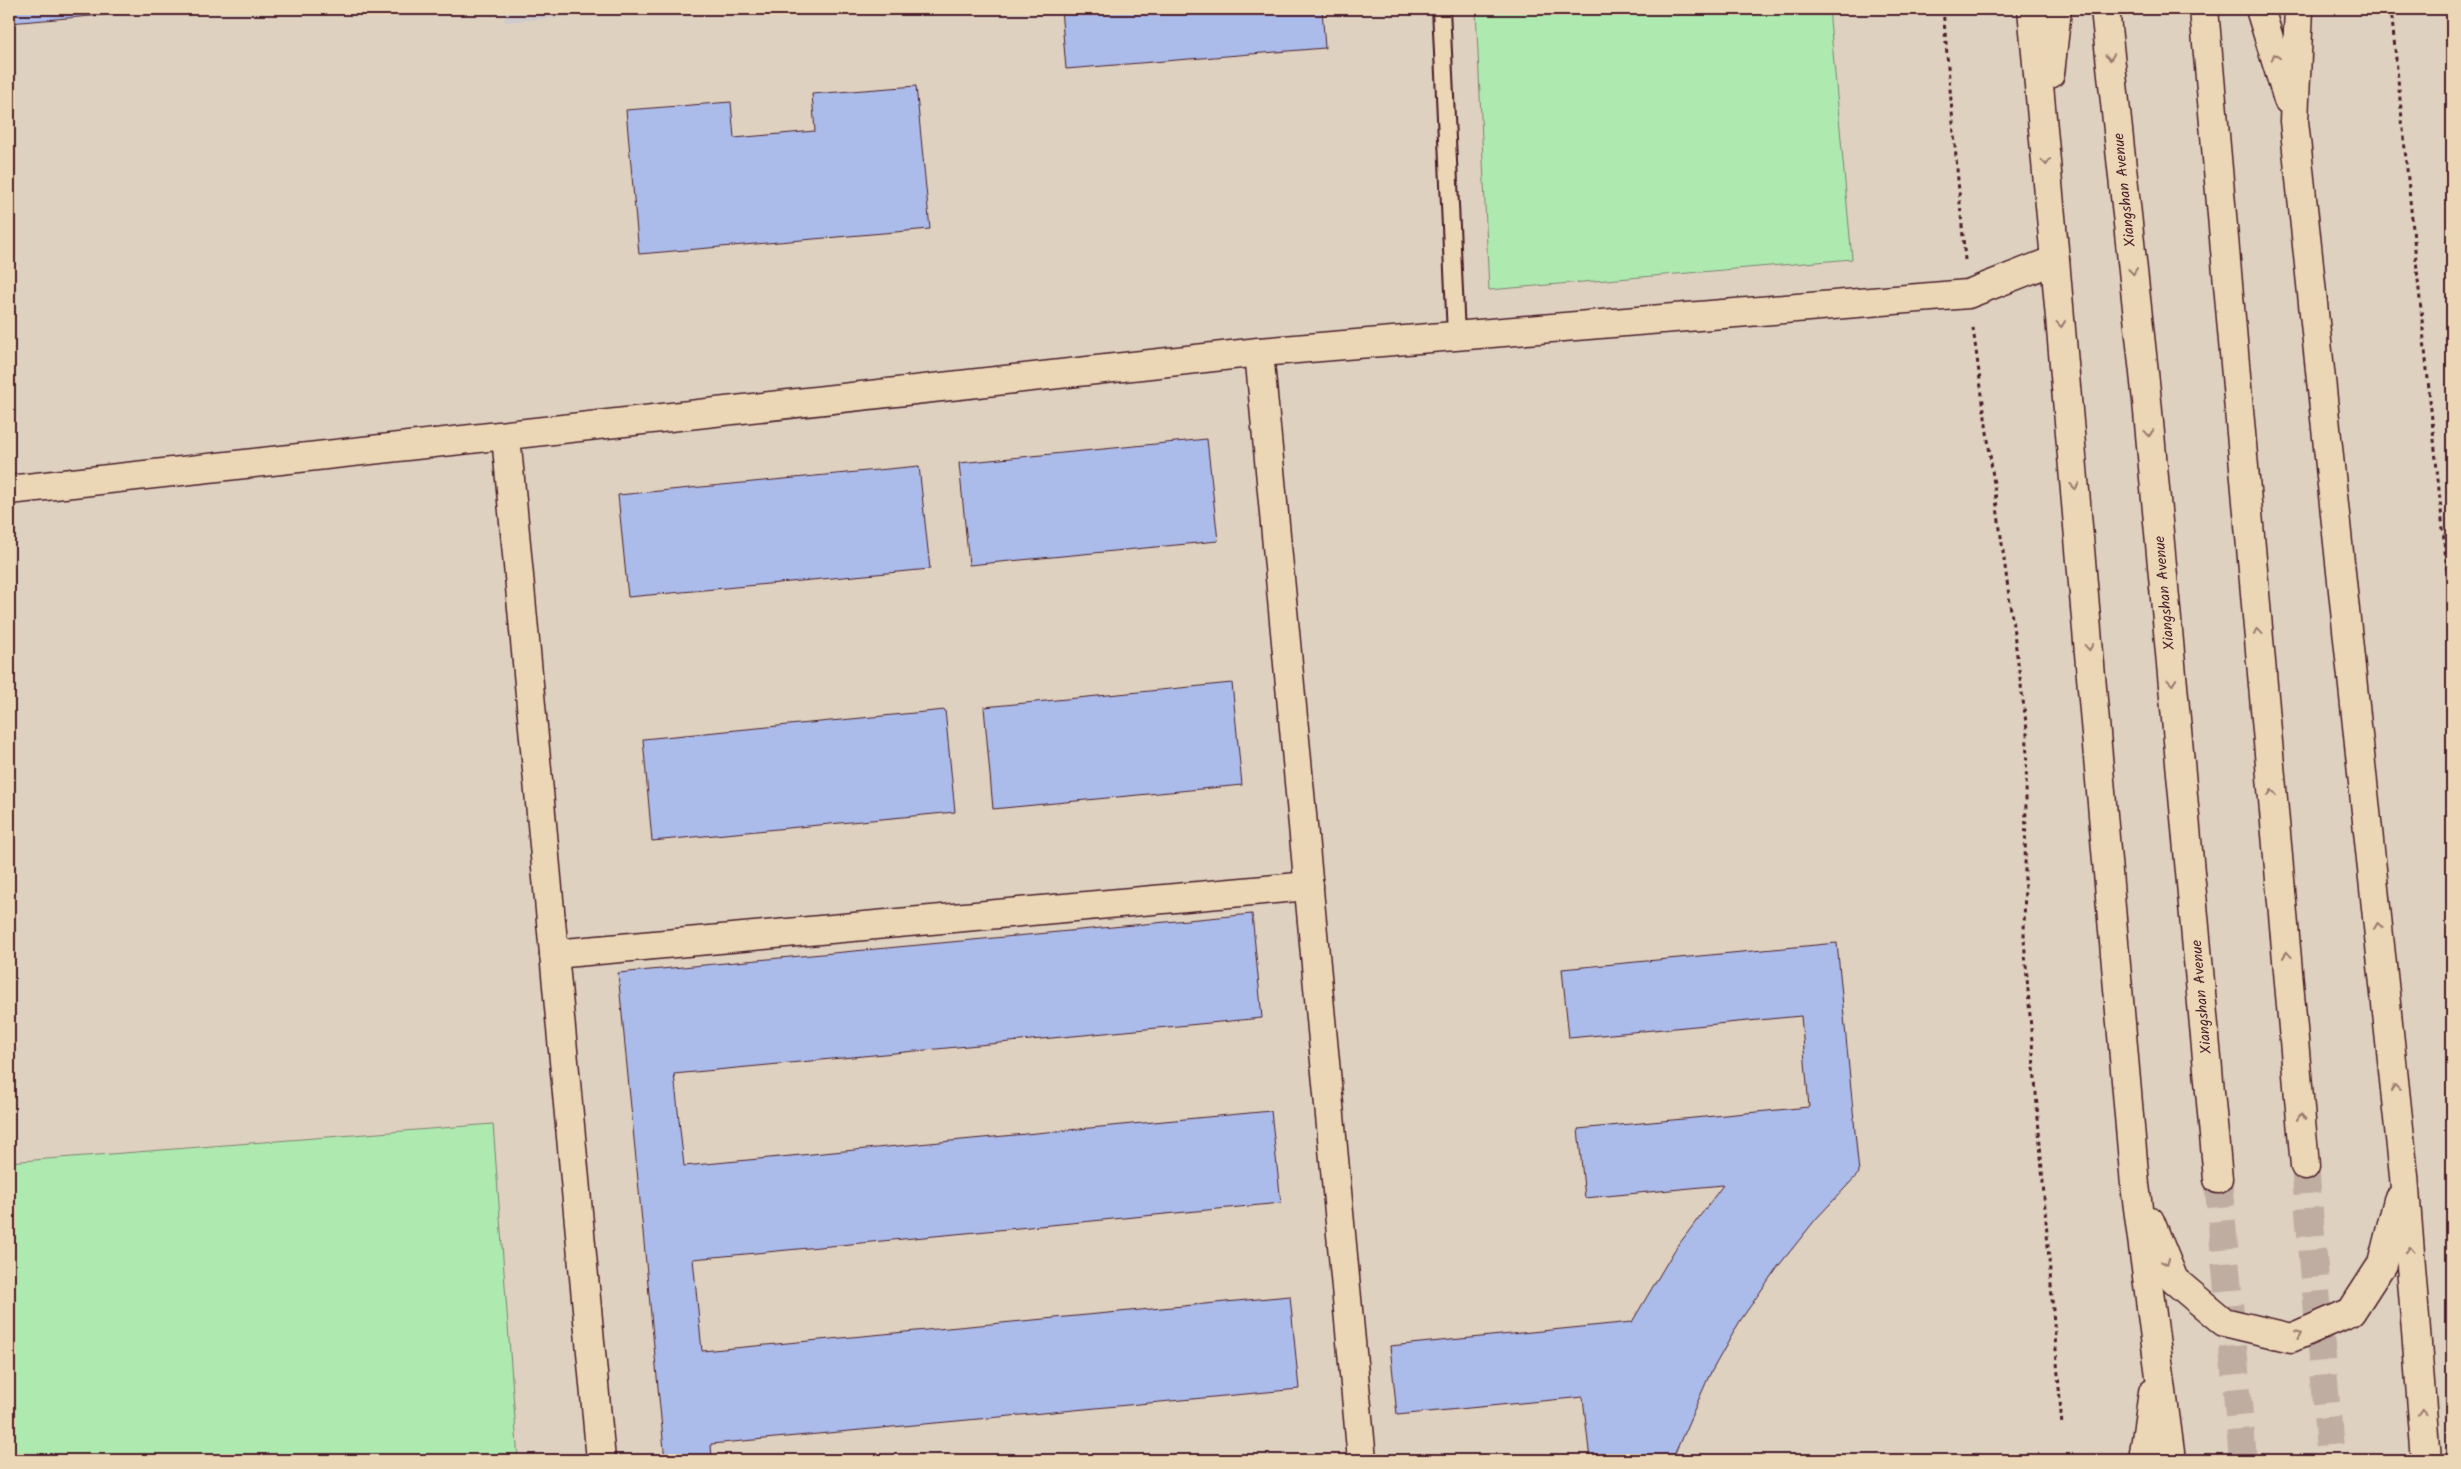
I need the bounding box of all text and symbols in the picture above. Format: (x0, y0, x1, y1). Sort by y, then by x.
one-way arrow (2104, 54, 2115, 62)
one-way arrow (2270, 54, 2280, 62)
street label: Xiangshan Avenue (2107, 131, 2143, 248)
one-way arrow (2040, 158, 2051, 166)
one-way arrow (2127, 267, 2138, 275)
one-way arrow (2055, 320, 2066, 328)
one-way arrow (2144, 429, 2155, 437)
one-way arrow (2069, 482, 2080, 490)
street label: Xiangshan Avenue (2148, 534, 2182, 651)
one-way arrow (2253, 627, 2264, 635)
one-way arrow (2083, 644, 2094, 652)
one-way arrow (2166, 678, 2177, 686)
one-way arrow (2267, 789, 2278, 797)
one-way arrow (2373, 922, 2384, 930)
street label: Xiangshan Avenue (2185, 938, 2219, 1055)
one-way arrow (2281, 951, 2292, 959)
one-way arrow (2390, 1084, 2401, 1092)
one-way arrow (2296, 1113, 2307, 1121)
one-way arrow (2405, 1245, 2416, 1253)
one-way arrow (2160, 1257, 2171, 1266)
one-way arrow (2294, 1330, 2303, 1341)
one-way arrow (2417, 1407, 2428, 1415)

